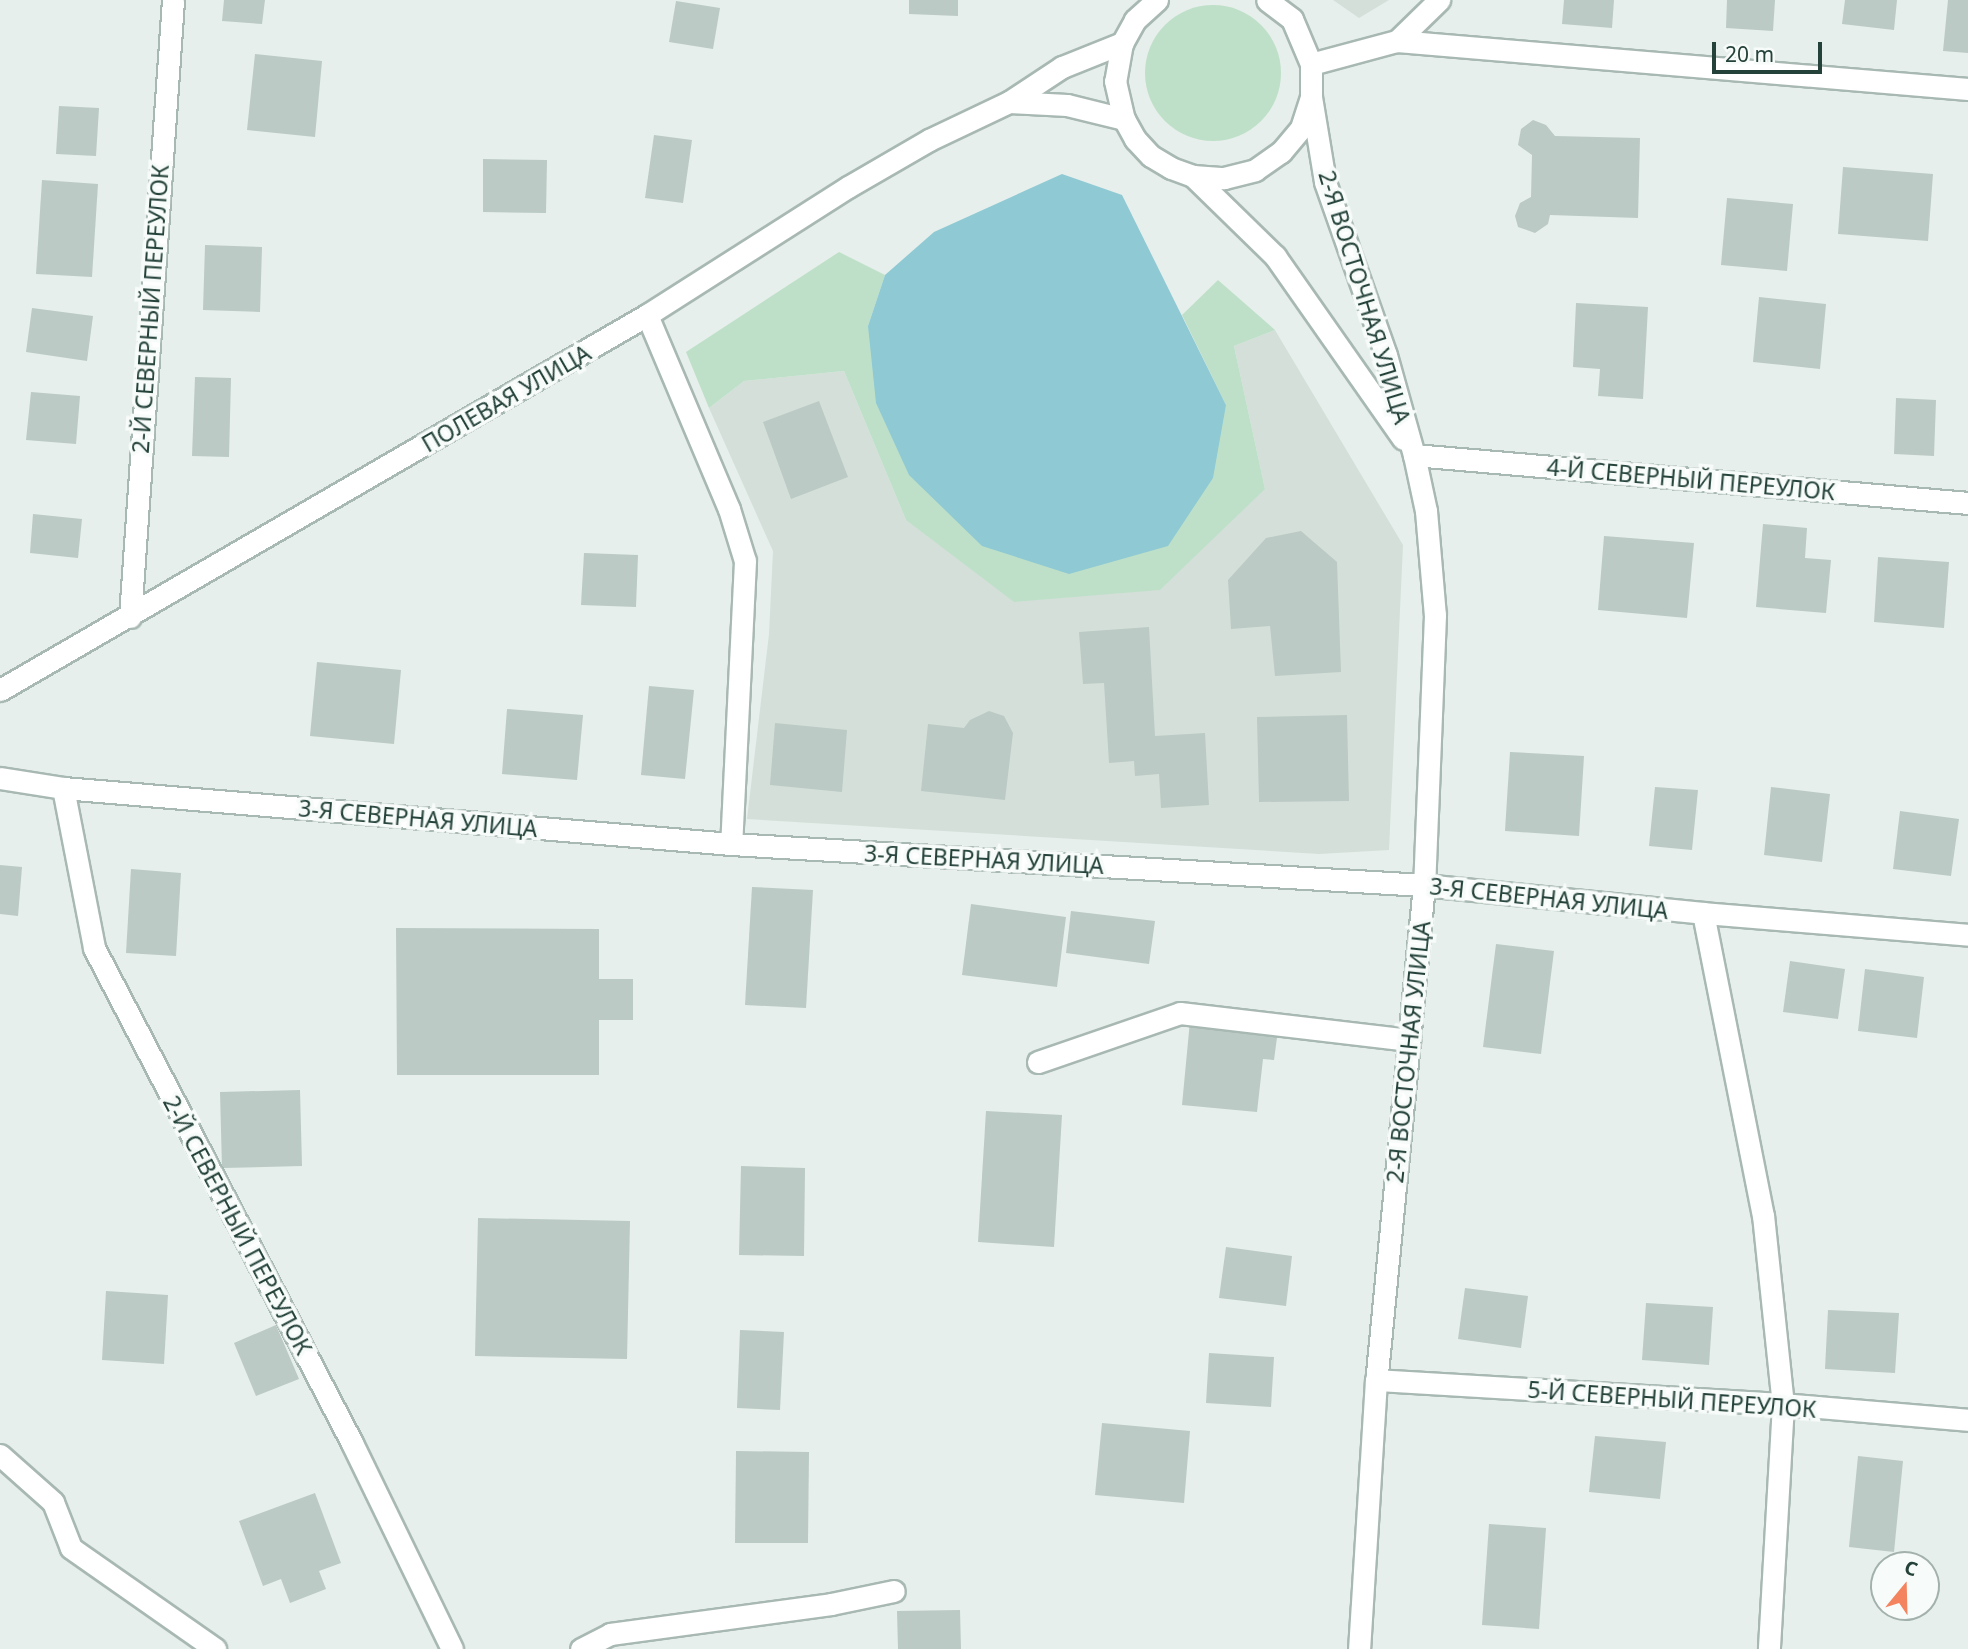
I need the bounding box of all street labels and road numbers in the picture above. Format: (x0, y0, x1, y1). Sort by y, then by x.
street label: 2-Й СЕВЕРНЫЙ ПЕРЕУЛОК (126, 164, 174, 454)
street label: 2-Я ВОСТОЧНАЯ УЛИЦА (1313, 167, 1417, 427)
street label: ПОЛЕВАЯ УЛИЦА (417, 338, 595, 458)
street label: 4-Й СЕВЕРНЫЙ ПЕРЕУЛОК (1546, 453, 1836, 505)
street label: 3-Я СЕВЕРНАЯ УЛИЦА (297, 794, 539, 842)
street label: 3-Я СЕВЕРНАЯ УЛИЦА (863, 839, 1105, 879)
street label: 3-Я СЕВЕРНАЯ УЛИЦА (1428, 872, 1670, 924)
street label: 2-Я ВОСТОЧНАЯ УЛИЦА (1381, 920, 1435, 1184)
street label: 2-Й СЕВЕРНЫЙ ПЕРЕУЛОК (158, 1091, 318, 1359)
street label: 5-Й СЕВЕРНЫЙ ПЕРЕУЛОК (1527, 1375, 1817, 1423)

